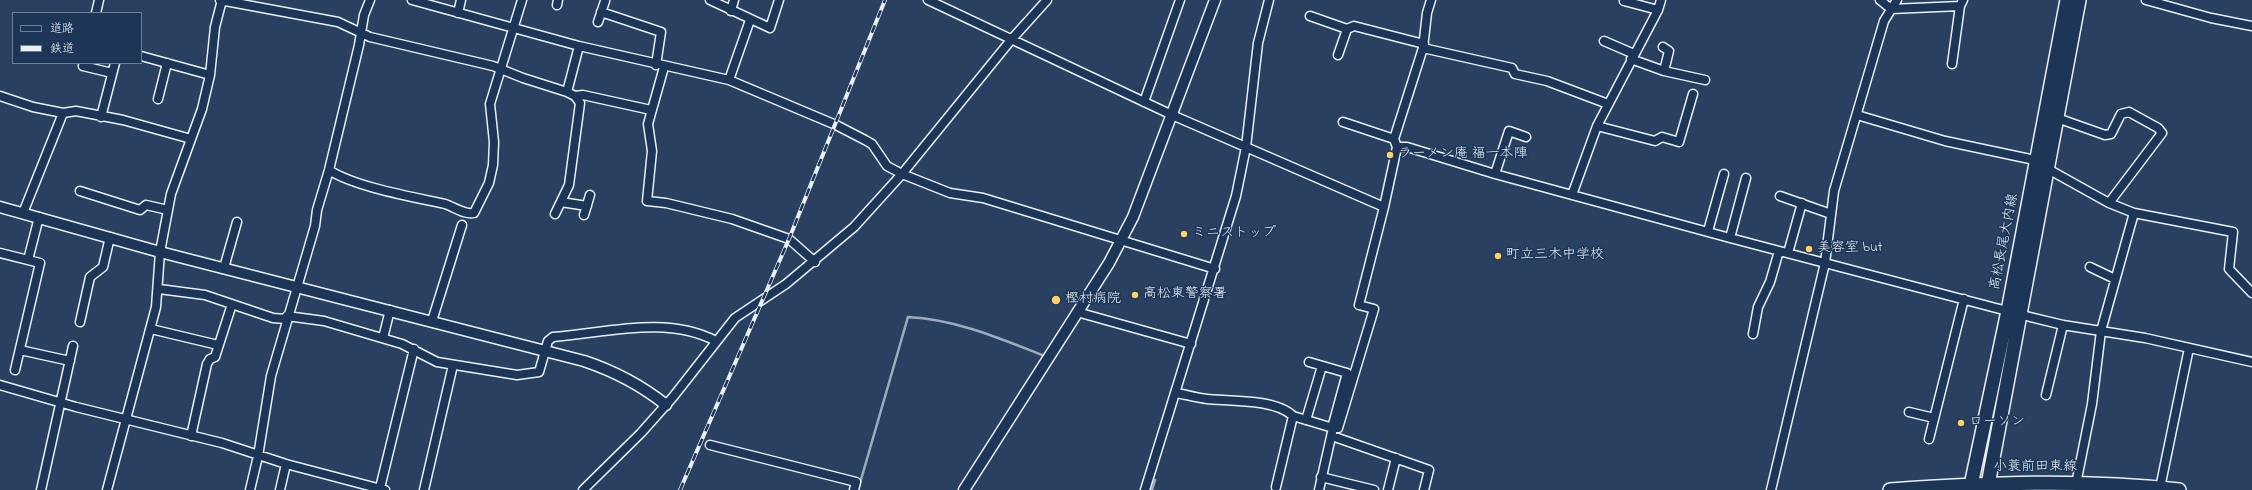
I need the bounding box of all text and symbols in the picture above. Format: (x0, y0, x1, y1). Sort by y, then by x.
legend (12, 12, 142, 64)
text: 道路 (50, 20, 74, 38)
text: 鉄道 (50, 40, 74, 58)
place label: ラーメン庵 福一本陣 (1398, 147, 1527, 163)
marker: ラーメン庵 福一本陣 (1385, 150, 1395, 160)
street label: 高松長尾大内線 (1987, 192, 2023, 292)
place label: ミニストップ (1192, 226, 1276, 242)
marker: ミニストップ (1179, 229, 1189, 239)
place label: 美容室 but (1817, 241, 1883, 257)
marker: 美容室 but (1804, 244, 1814, 254)
place label: 町立三木中学校 (1506, 248, 1604, 264)
marker: 町立三木中学校 (1493, 251, 1503, 261)
place label: 高松東警察署 (1143, 287, 1227, 303)
marker: 高松東警察署 (1130, 290, 1140, 300)
place label: 樫村病院 (1065, 292, 1121, 308)
marker: 樫村病院 (1050, 294, 1062, 306)
place label: ローソン (1969, 415, 2025, 431)
marker: ローソン (1956, 418, 1966, 428)
street label: 小蓑前田東線 (1993, 460, 2077, 476)

